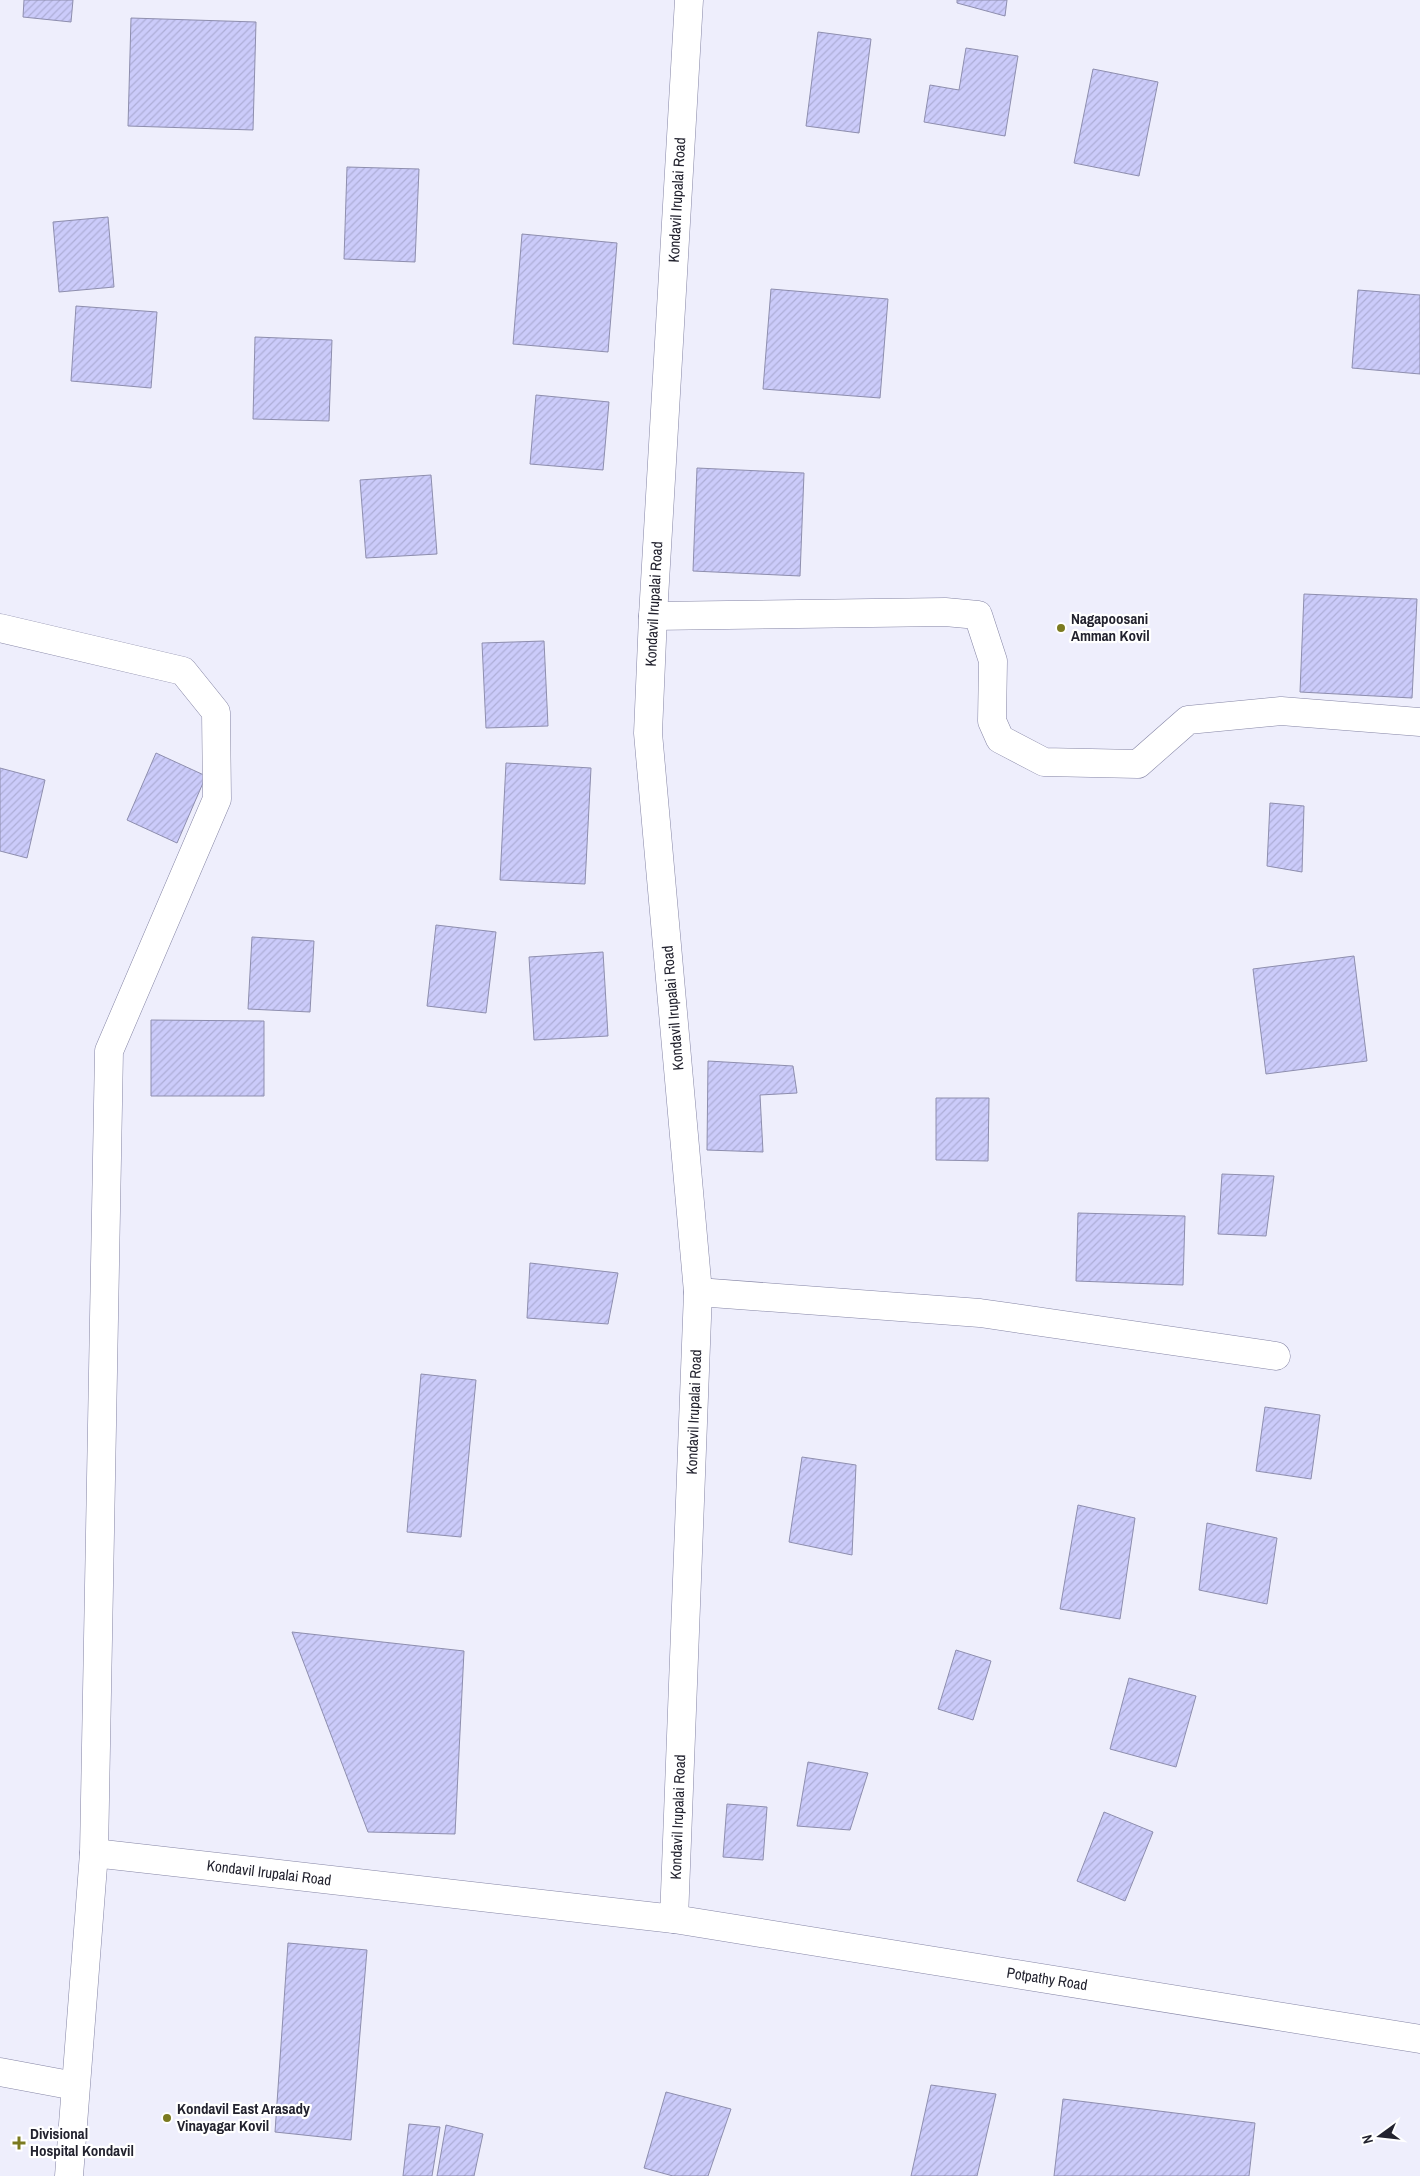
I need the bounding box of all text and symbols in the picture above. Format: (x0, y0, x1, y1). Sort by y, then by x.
street label: Kondavil Irupalai Road (663, 137, 690, 263)
street label: Kondavil Irupalai Road (640, 541, 667, 667)
place label: Nagapoosani Amman Kovil (1071, 608, 1150, 646)
marker: Nagapoosani Amman Kovil (1055, 622, 1067, 634)
street label: Kondavil Irupalai Road (657, 945, 688, 1071)
street label: Kondavil Irupalai Road (681, 1349, 706, 1475)
street label: Kondavil Irupalai Road (665, 1754, 690, 1880)
street label: Kondavil Irupalai Road (206, 1854, 332, 1891)
street label: Potpathy Road (1005, 1962, 1089, 1995)
place label: Kondavil East Arasady Vinayagar Kovil (177, 2098, 310, 2136)
north arrow (1355, 2111, 1405, 2161)
marker: Kondavil East Arasady Vinayagar Kovil (161, 2112, 173, 2124)
place label: Divisional Hospital Kondavil (30, 2123, 134, 2161)
text: N (1358, 2133, 1377, 2146)
marker: Divisional Hospital Kondavil (12, 2136, 26, 2150)

